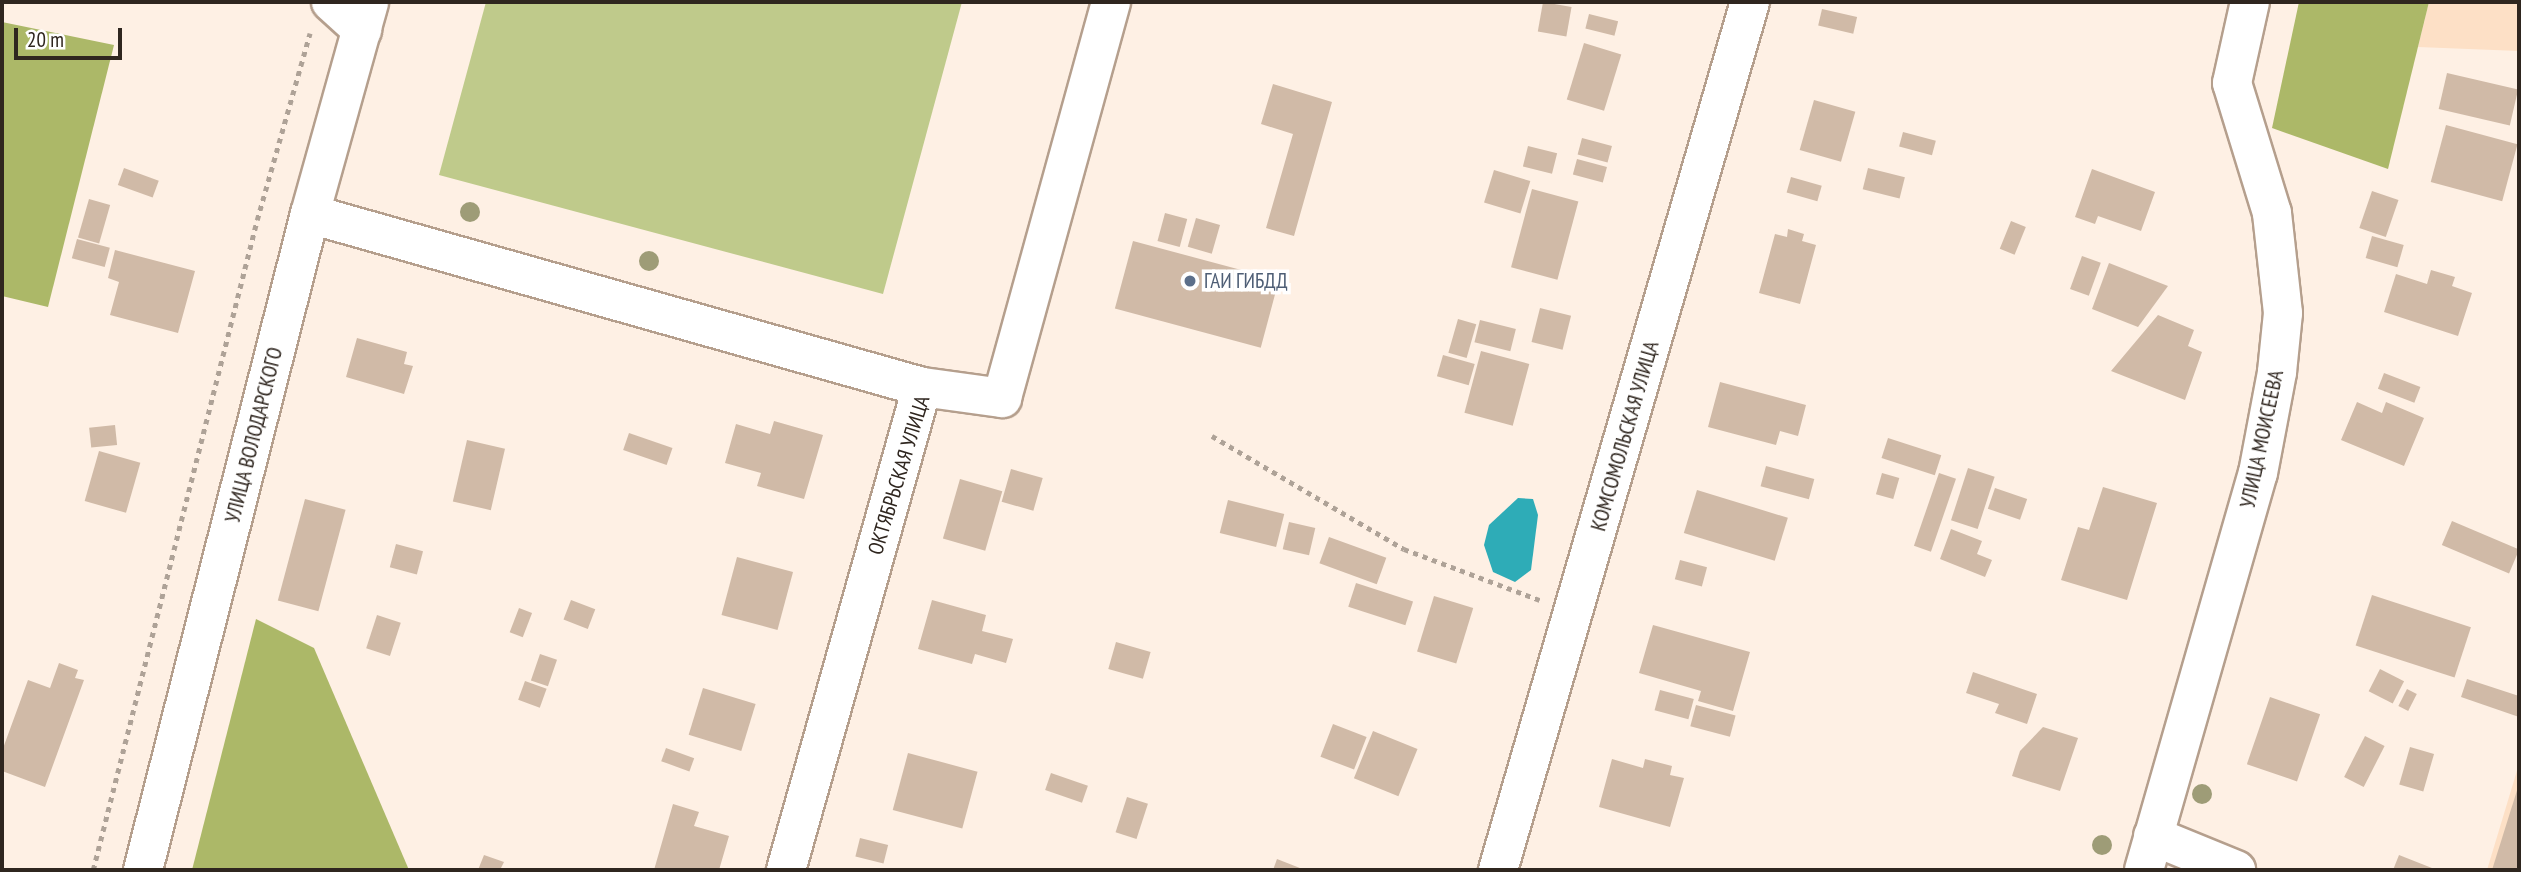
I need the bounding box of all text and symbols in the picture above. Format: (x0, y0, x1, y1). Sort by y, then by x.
scale bar (18, 14, 126, 58)
text: 20 m (27, 26, 64, 53)
place label: ГАИ ГИБДД (1204, 268, 1288, 294)
marker: ГАИ ГИБДД (1182, 273, 1198, 289)
street label: КОМСОМОЛЬСКАЯ УЛИЦА (1586, 338, 1664, 534)
street label: УЛИЦА ВОЛОДАРСКОГО (220, 344, 288, 526)
street label: УЛИЦА МОИСЕЕВА (2235, 367, 2289, 511)
street label: ОКТЯБРЬСКАЯ УЛИЦА (863, 392, 935, 558)

